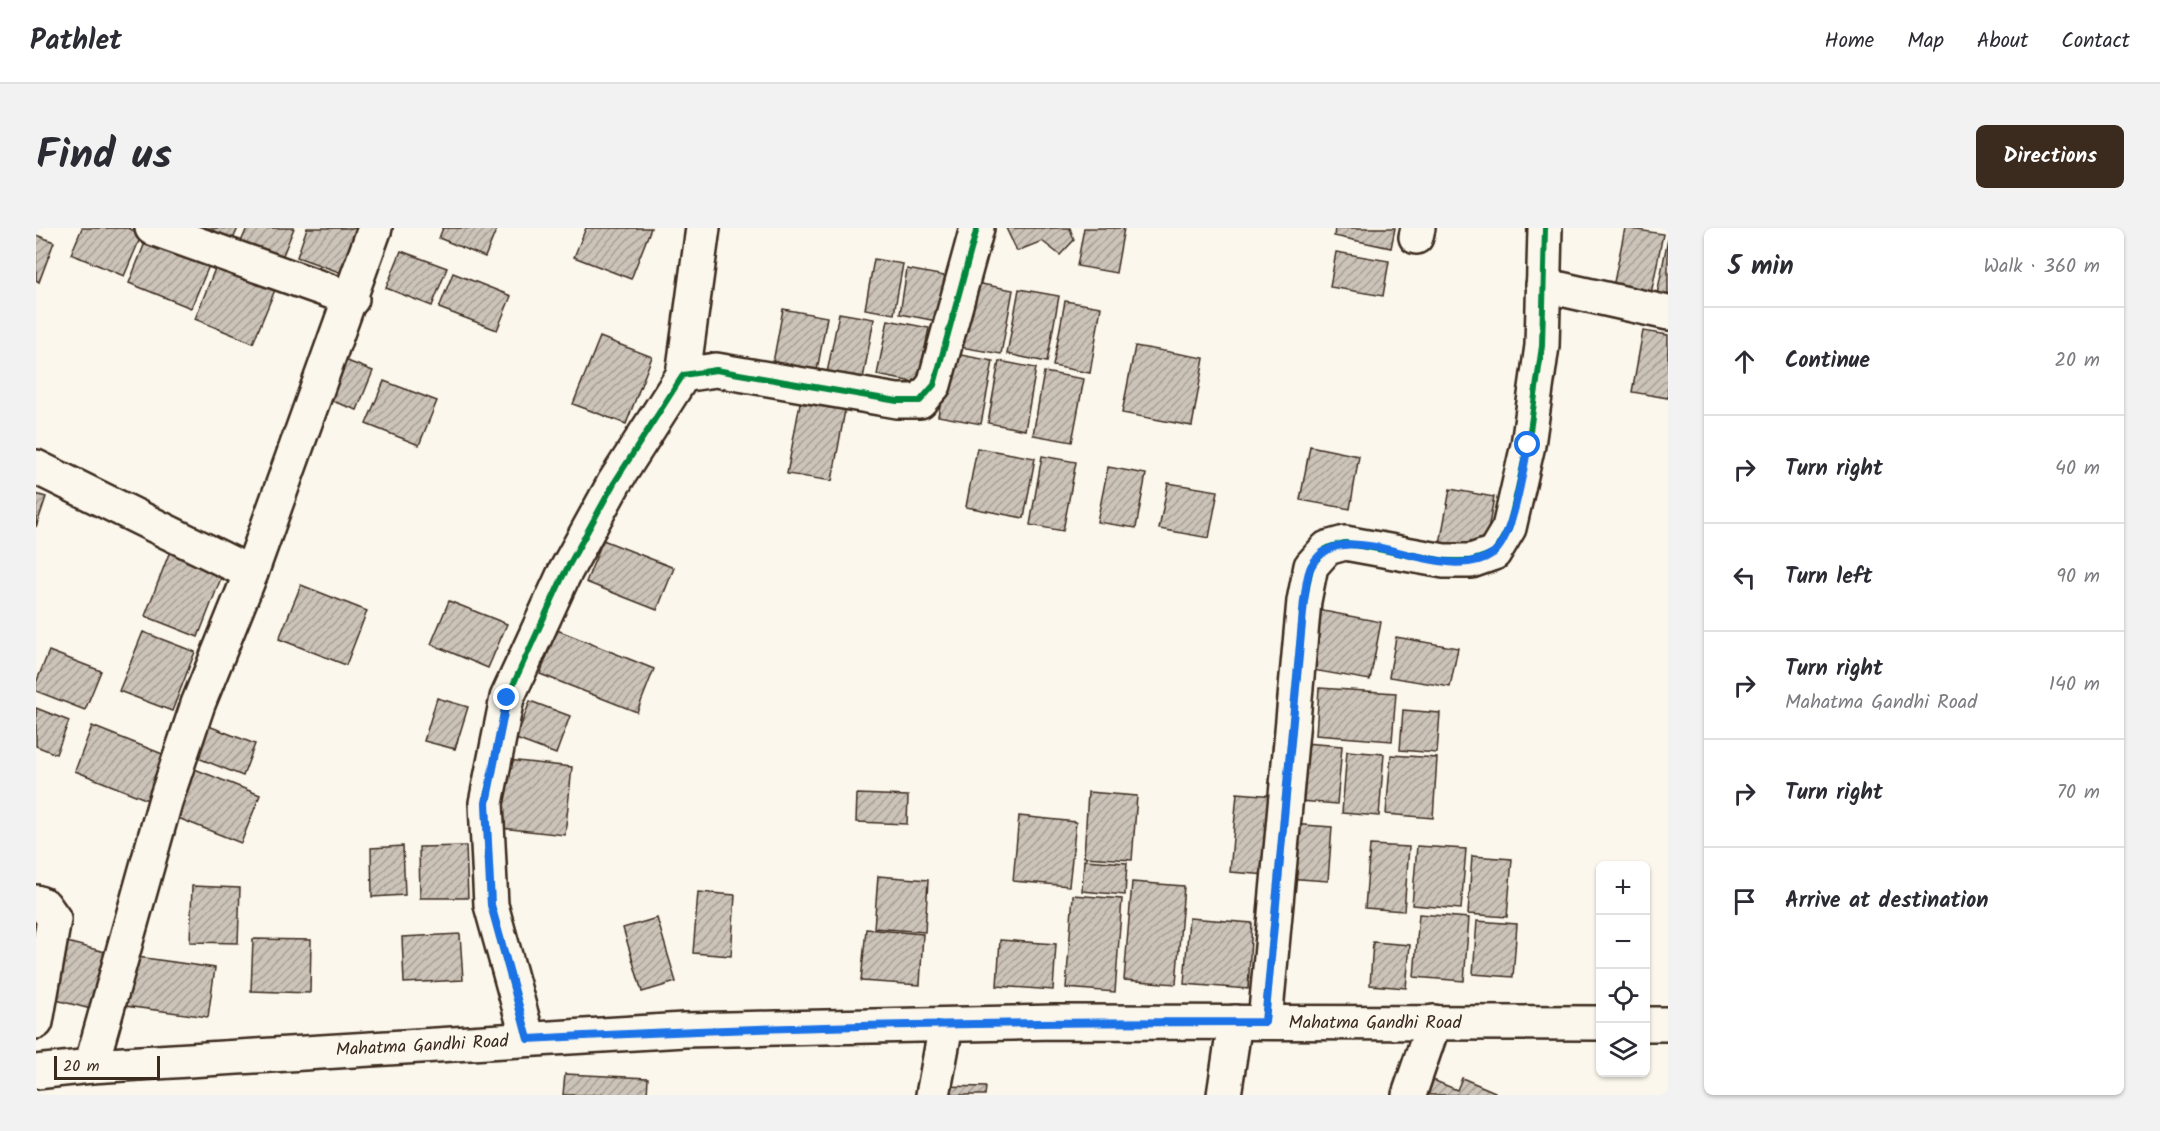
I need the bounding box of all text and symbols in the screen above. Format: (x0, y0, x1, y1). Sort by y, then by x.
text: Pathlet (30, 19, 122, 64)
text: Home (1825, 25, 1874, 58)
text: Map (1907, 25, 1944, 58)
text: About (1977, 25, 2028, 58)
text: Contact (2061, 25, 2130, 58)
text: Find us (36, 123, 172, 190)
button: Directions (1976, 125, 2124, 188)
text: 5 min (1728, 246, 1794, 288)
text: Walk · 360 m (1983, 251, 2100, 283)
text: Continue (1785, 344, 1870, 379)
icon: ahead (1728, 345, 1761, 378)
text: 20 m (2054, 345, 2100, 377)
route start (1514, 431, 1540, 457)
text: Turn right (1785, 452, 1883, 487)
icon: right (1728, 453, 1761, 486)
text: 40 m (2055, 453, 2100, 485)
text: Turn left (1785, 560, 1872, 595)
icon: left (1728, 561, 1761, 594)
text: 90 m (2056, 561, 2100, 593)
text: Turn right (1785, 652, 1883, 687)
icon: right (1728, 669, 1761, 702)
text: 140 m (2049, 669, 2100, 701)
route end (493, 684, 519, 710)
text: Mahatma Gandhi Road (1785, 687, 1977, 719)
text: Turn right (1785, 776, 1883, 811)
icon: right (1728, 777, 1761, 810)
text: 70 m (2057, 777, 2100, 809)
map controls (1596, 861, 1650, 1077)
button: + (1596, 861, 1650, 915)
text: Arrive at destination (1785, 884, 1988, 919)
icon: arrive (1728, 885, 1761, 918)
button: − (1596, 915, 1650, 969)
button: locate (1596, 969, 1650, 1023)
street label: Mahatma Gandhi Road (1289, 1009, 1462, 1038)
button: layers (1596, 1023, 1650, 1077)
street label: Mahatma Gandhi Road (335, 1027, 510, 1066)
scale bar (54, 1053, 160, 1080)
text: 20 m (63, 1054, 99, 1079)

